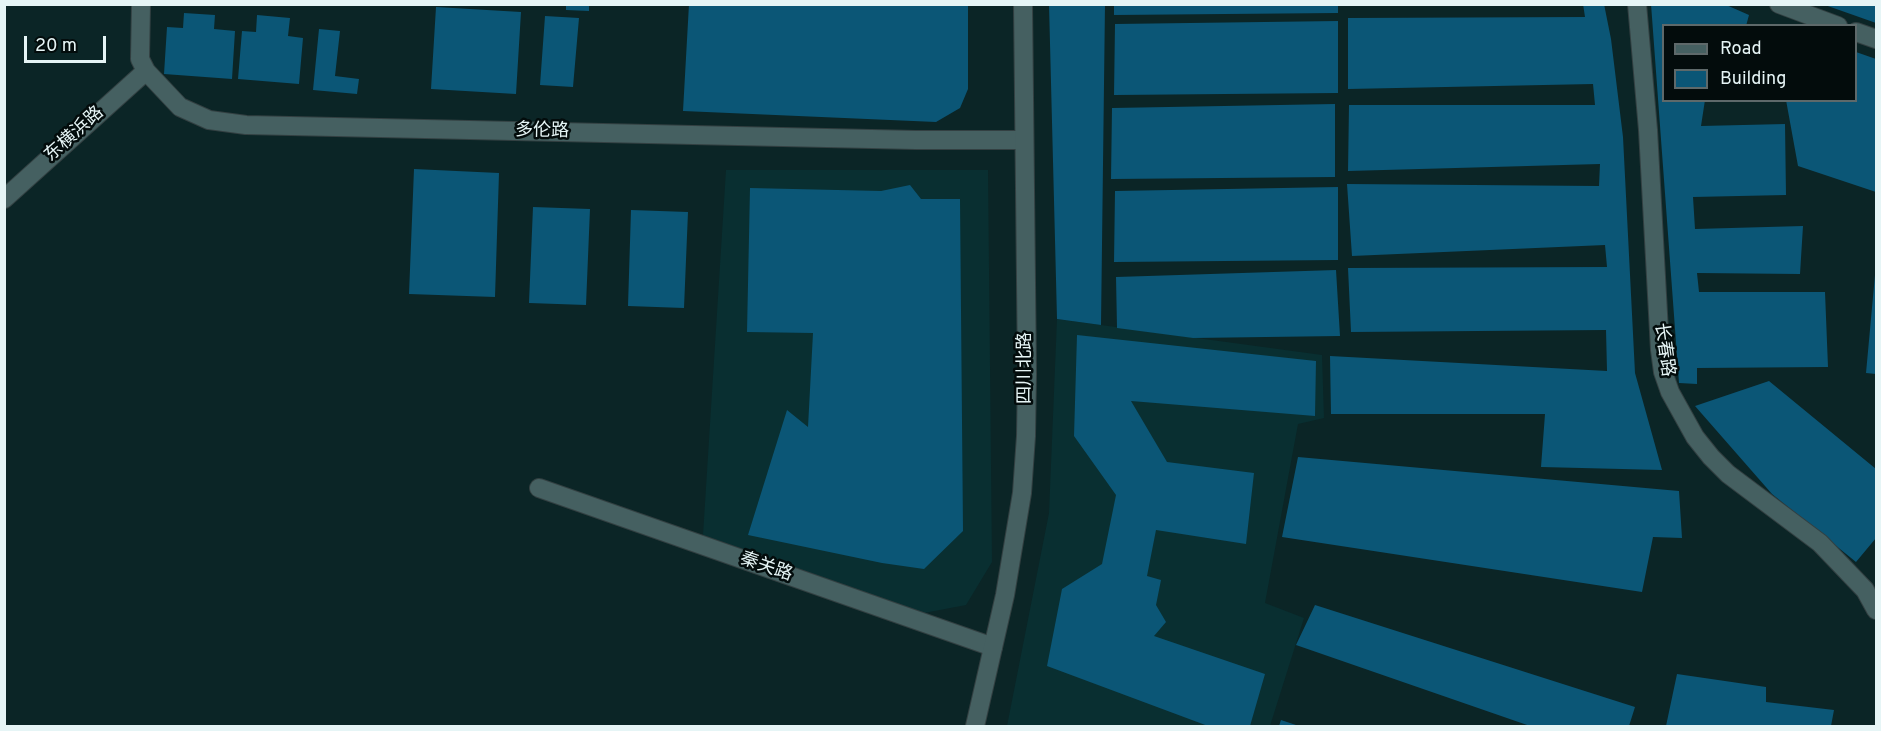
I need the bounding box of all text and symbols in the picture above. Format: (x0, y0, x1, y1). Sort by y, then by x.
scale bar (27, 24, 110, 62)
legend (1662, 24, 1857, 102)
text: 20 m (35, 35, 77, 58)
text: Road (1720, 38, 1762, 61)
text: Building (1720, 68, 1786, 91)
street label: 东横浜路 (41, 103, 109, 167)
street label: 多伦路 (515, 121, 569, 143)
street label: 长春路 (1649, 322, 1677, 378)
street label: 四川北路 (1015, 332, 1037, 404)
street label: 秦关路 (737, 549, 795, 587)

